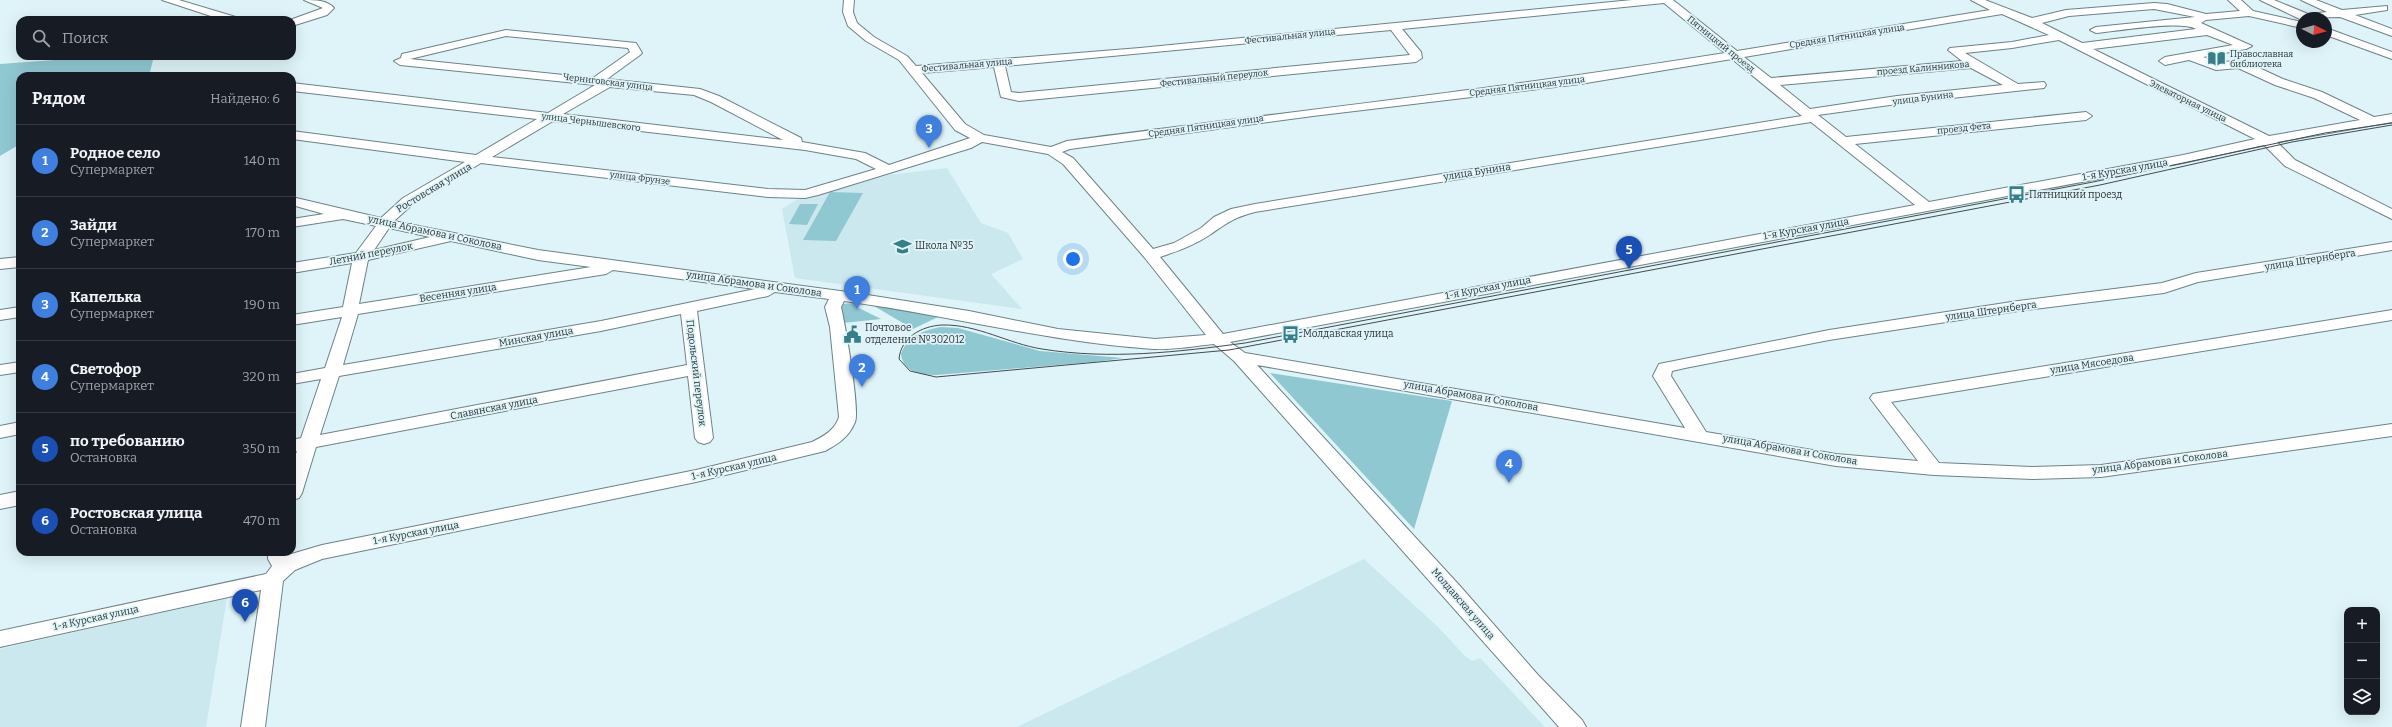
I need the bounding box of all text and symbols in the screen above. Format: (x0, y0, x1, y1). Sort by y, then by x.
north arrow (2296, 12, 2332, 48)
street label: Пятницкий проезд (1685, 14, 1757, 75)
search box (16, 16, 296, 60)
street label: Средняя Пятницкая улица (1789, 22, 1905, 50)
street label: Фестивальная улица (1244, 26, 1336, 46)
icon: search (30, 27, 52, 49)
text: Поиск (62, 29, 108, 47)
library icon: Православная библиотека (2207, 49, 2227, 69)
place label: Православная библиотека (2230, 49, 2293, 69)
street label: Фестивальная улица (921, 56, 1013, 74)
street label: проезд Калинникова (1876, 59, 1970, 77)
street label: Фестивальный переулок (1159, 67, 1269, 89)
street label: Черниговская улица (563, 72, 654, 92)
street label: Средняя Пятницкая улица (1469, 74, 1585, 98)
street label: Элеваторная улица (2148, 78, 2228, 124)
text: Рядом (32, 88, 85, 109)
street label: улица Бунина (1891, 89, 1954, 107)
text: Найдено: 6 (210, 91, 280, 106)
street label: улица Чернышевского (540, 111, 641, 133)
street label: Средняя Пятницкая улица (1148, 113, 1264, 139)
pin: 3 (916, 115, 942, 148)
street label: проезд Фета (1937, 120, 1991, 136)
text: Родное село (70, 144, 160, 162)
text: 1 (42, 153, 48, 168)
text: 140 m (244, 153, 280, 168)
street label: 1-я Курская улица (2081, 156, 2169, 183)
street label: Ростовская улица (394, 160, 474, 215)
street label: улица Бунина (1441, 161, 1512, 183)
text: Супермаркет (70, 162, 154, 177)
street label: улица Фрунзе (608, 169, 671, 187)
bus stop icon: Пятницкий проезд (2006, 185, 2026, 205)
place label: Пятницкий проезд (2029, 189, 2122, 201)
street label: улица Абрамова и Соколова (366, 212, 504, 253)
street label: 1-я Курская улица (1762, 215, 1850, 242)
text: Зайди (70, 216, 117, 234)
text: 2 (41, 225, 49, 240)
text: 170 m (245, 225, 280, 240)
text: Супермаркет (70, 234, 154, 249)
school or university icon: Школа №35 (892, 236, 912, 256)
pin: 5 (1616, 236, 1642, 269)
street label: Летний переулок (328, 240, 414, 268)
place label: Школа №35 (915, 240, 973, 252)
street label: улица Штернберга (2263, 246, 2357, 273)
your location (1063, 249, 1083, 269)
street label: улица Абрамова и Соколова (685, 267, 823, 300)
street label: 1-я Курская улица (1444, 274, 1532, 302)
pin: 1 (844, 276, 870, 309)
street label: Весенняя улица (419, 281, 498, 305)
text: Капелька (70, 288, 141, 306)
text: 3 (41, 297, 49, 312)
text: 190 m (244, 297, 280, 312)
street label: улица Штернберга (1944, 298, 2038, 323)
text: Супермаркет (70, 306, 154, 321)
street label: Подольский переулок (684, 319, 709, 427)
place label: Почтовое отделение №302012 (865, 322, 964, 346)
street label: Минская улица (498, 324, 575, 349)
public building icon: Почтовое отделение №302012 (842, 324, 862, 344)
bus stop icon: Молдавская улица (1280, 324, 1300, 344)
place label: Молдавская улица (1303, 328, 1394, 340)
street label: улица Мясоедова (2048, 351, 2135, 377)
pin: 2 (849, 354, 875, 387)
text: Светофор (70, 360, 141, 378)
text: 4 (41, 369, 49, 384)
text: 320 m (242, 369, 280, 384)
street label: улица Абрамова и Соколова (1402, 377, 1540, 414)
text: Супермаркет (70, 378, 154, 393)
street label: Славянская улица (449, 394, 539, 422)
street label: улица Абрамова и Соколова (1721, 431, 1859, 468)
text: по требованию (70, 432, 185, 450)
text: 5 (41, 441, 49, 456)
text: 350 m (242, 441, 280, 456)
street label: улица Абрамова и Соколова (2090, 447, 2229, 476)
text: Остановка (70, 450, 137, 465)
pin: 4 (1496, 450, 1522, 483)
street label: 1-я Курская улица (690, 451, 778, 483)
text: Ростовская улица (70, 504, 203, 522)
text: 6 (41, 513, 49, 528)
text: 470 m (243, 513, 280, 528)
street label: 1-я Курская улица (372, 519, 460, 547)
text: Остановка (70, 522, 137, 537)
street label: Молдавская улица (1429, 566, 1498, 642)
pin: 6 (232, 589, 258, 622)
street label: 1-я Курская улица (52, 603, 140, 633)
map controls (2344, 607, 2380, 715)
button: + (2344, 607, 2380, 643)
button: − (2344, 643, 2380, 679)
button: layers (2344, 679, 2380, 715)

